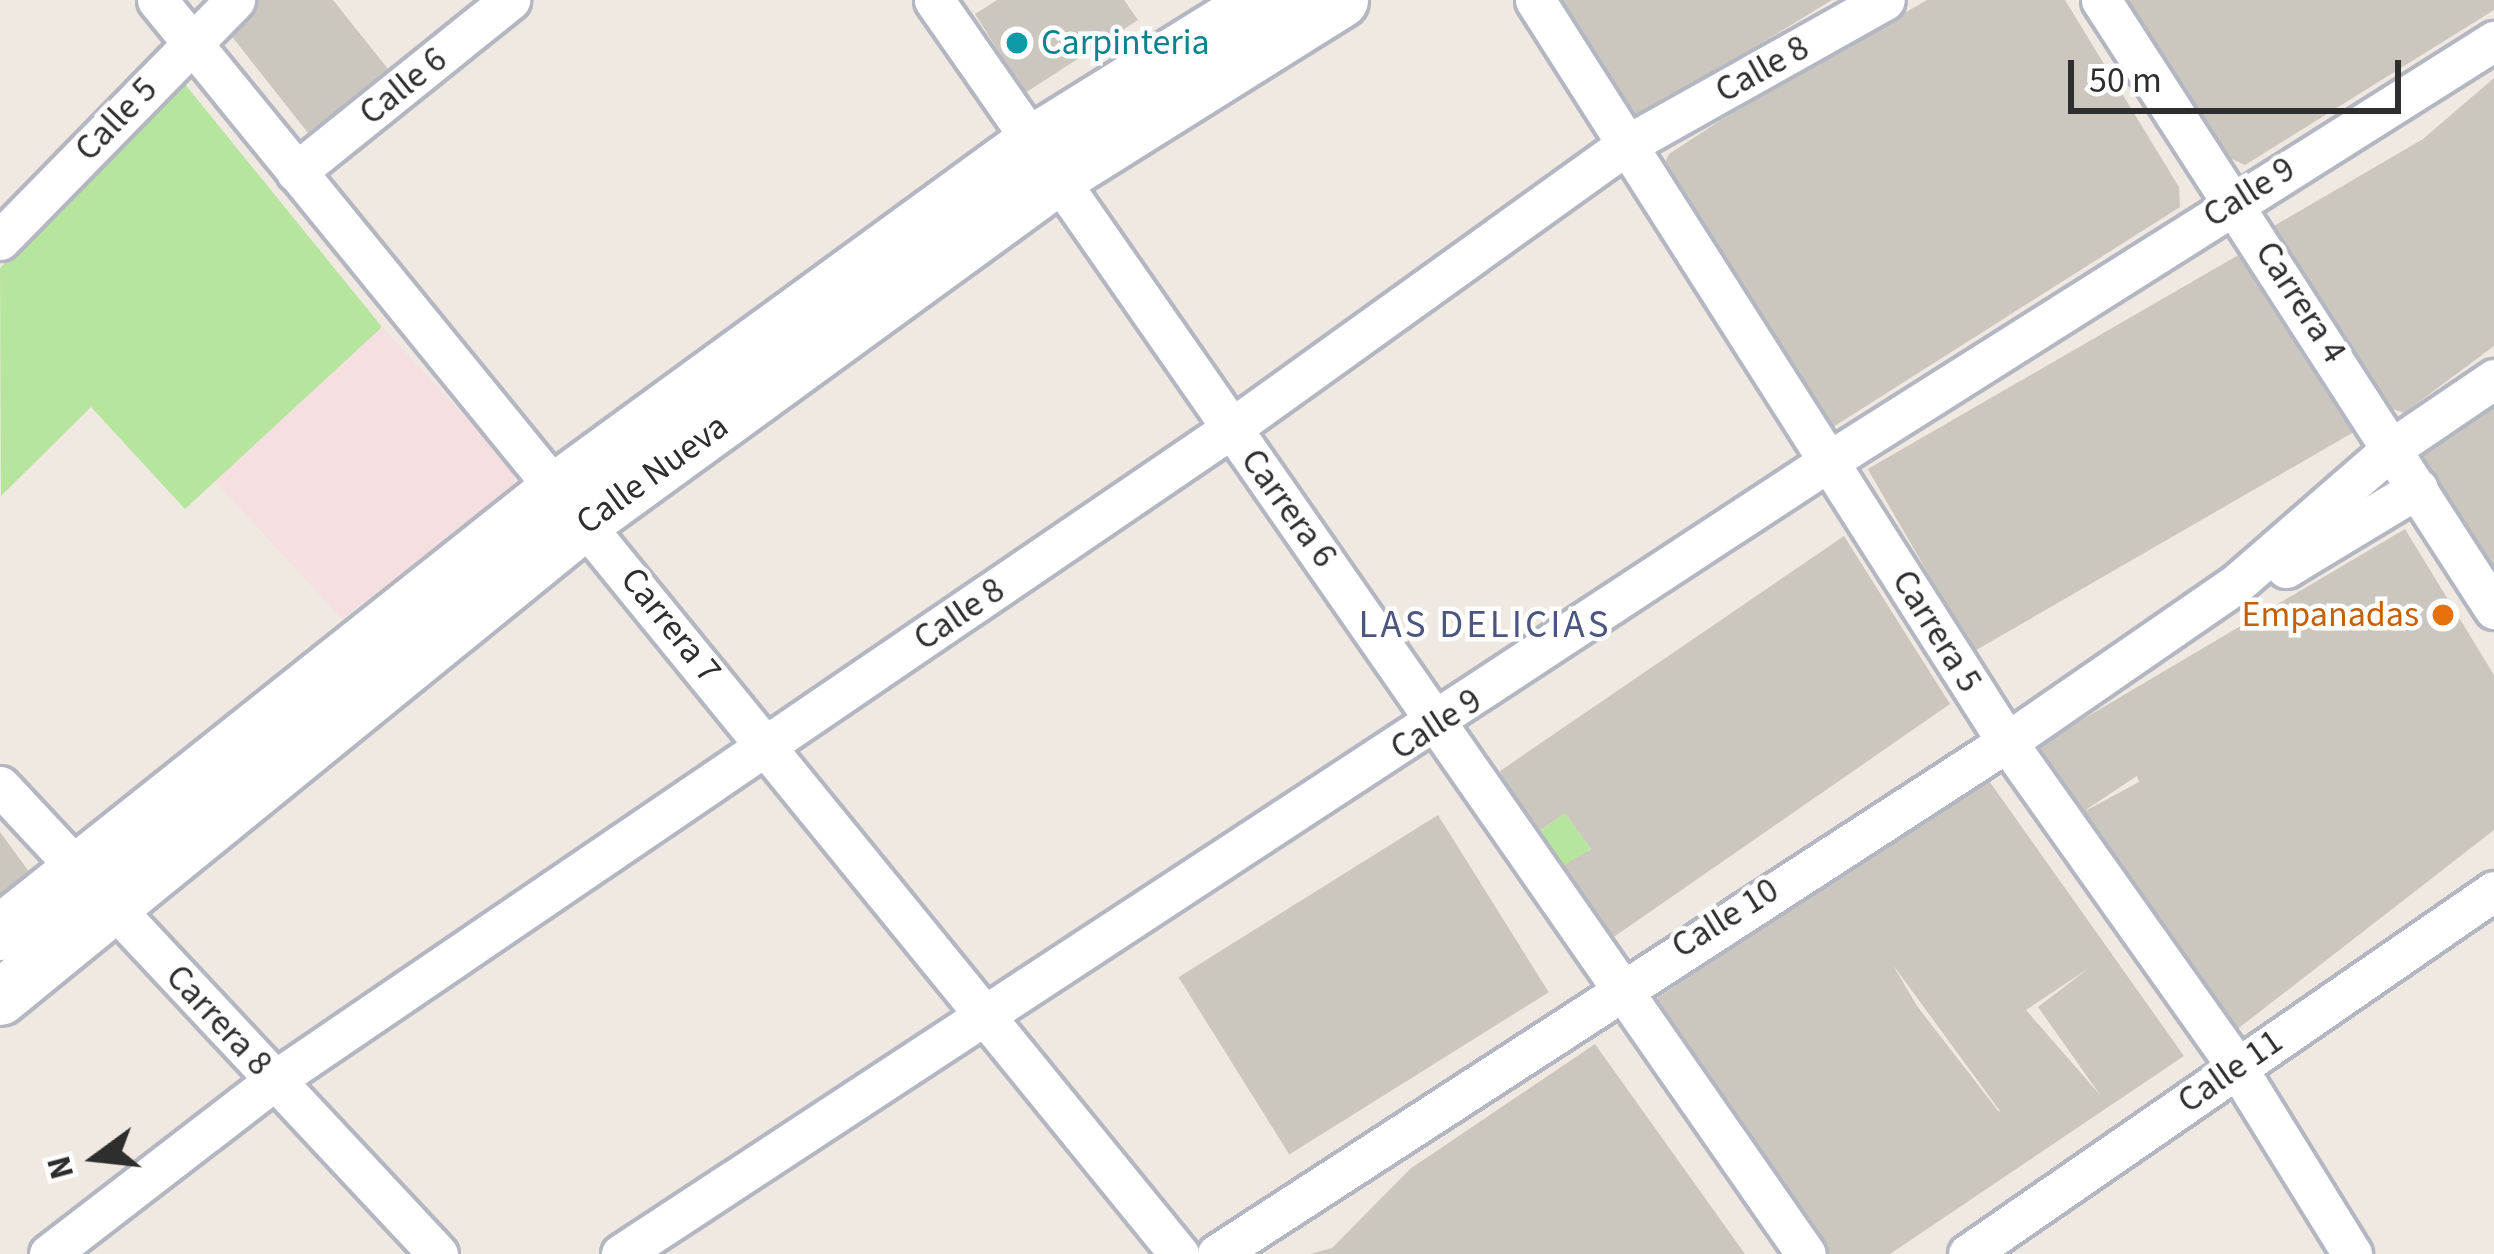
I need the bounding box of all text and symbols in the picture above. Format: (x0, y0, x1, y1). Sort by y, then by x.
place label: Carpinteria (1041, 21, 1210, 65)
street label: Calle 8 (1708, 26, 1816, 112)
marker: Carpinteria (1004, 30, 1030, 56)
scale bar (2074, 36, 2407, 110)
street label: Calle 6 (351, 38, 455, 134)
text: 50 m (2089, 55, 2162, 106)
street label: Calle 5 (66, 68, 166, 170)
street label: Calle 9 (2195, 147, 2303, 237)
street label: Carrera 4 (2246, 233, 2356, 371)
street label: Calle Nueva (568, 404, 736, 544)
street label: Carrera 6 (1232, 440, 1346, 576)
street label: Carrera 7 (611, 559, 731, 691)
street label: Carrera 5 (1883, 562, 1991, 700)
street label: Calle 8 (905, 568, 1013, 660)
place label: Empanadas (2242, 593, 2419, 637)
district label: LAS DELICIAS (1358, 602, 1612, 648)
marker: Empanadas (2430, 602, 2456, 628)
street label: Calle 9 (1382, 679, 1490, 769)
street label: Calle 10 (1664, 868, 1786, 968)
street label: Carrera 8 (157, 956, 281, 1084)
street label: Calle 11 (2169, 1019, 2291, 1123)
north arrow (36, 1098, 156, 1218)
text: N (35, 1151, 86, 1184)

